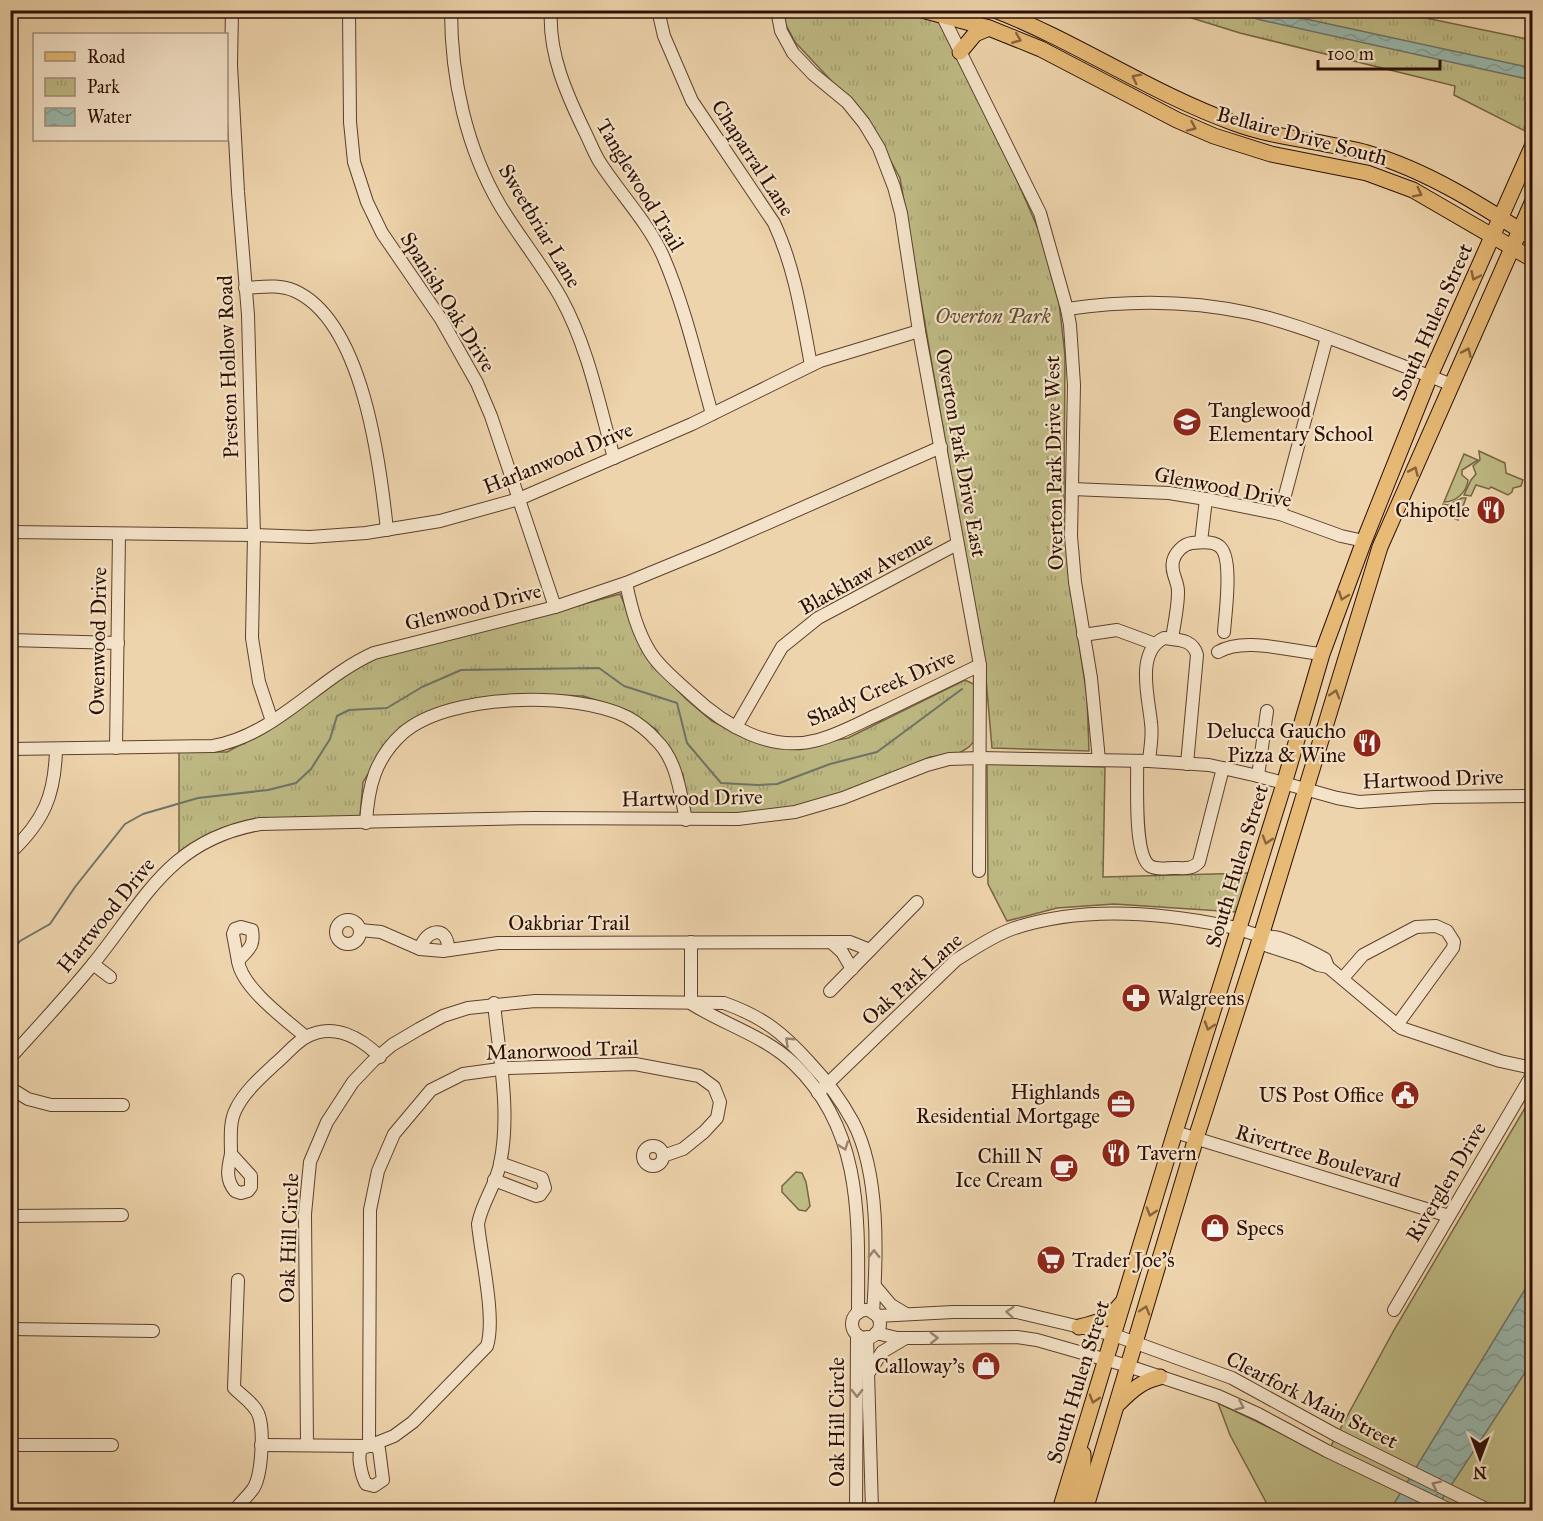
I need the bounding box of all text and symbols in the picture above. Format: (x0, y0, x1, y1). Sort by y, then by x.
one-way arrow (1011, 32, 1022, 44)
legend (33, 33, 228, 141)
scale bar (1318, 33, 1440, 71)
text: 100 m (1327, 43, 1374, 65)
text: Road (87, 46, 125, 68)
one-way arrow (1131, 74, 1142, 85)
text: Park (87, 76, 120, 98)
street label: Chaparral Lane (706, 95, 800, 221)
street label: Bellaire Drive South (1214, 101, 1391, 171)
text: Water (87, 106, 132, 128)
street label: Tanglewood Trail (590, 114, 690, 256)
one-way arrow (1185, 120, 1196, 132)
street label: Sweetbriar Lane (493, 159, 587, 293)
one-way arrow (1412, 186, 1423, 197)
street label: Spanish Oak Drive (395, 227, 502, 377)
street label: South Hulen Street (1386, 239, 1479, 405)
one-way arrow (1470, 270, 1482, 281)
street label: Preston Hollow Road (212, 274, 244, 459)
park label: Overton Park (935, 303, 1051, 329)
street label: Overton Park Drive East (930, 347, 992, 560)
one-way arrow (1460, 347, 1472, 358)
street label: Overton Park Drive West (1039, 355, 1069, 571)
place label: Tanglewood Elementary School (1208, 397, 1373, 447)
school or university icon: Tanglewood Elementary School (1171, 406, 1203, 438)
street label: Harlanwood Drive (479, 416, 637, 500)
street label: Glenwood Drive (1152, 461, 1294, 513)
one-way arrow (1407, 467, 1419, 478)
restaurant icon: Chipotle (1475, 494, 1507, 526)
place label: Chipotle (1395, 497, 1470, 523)
street label: Blackhaw Avenue (795, 525, 938, 620)
street label: Owenwood Drive (84, 566, 112, 715)
street label: Glenwood Drive (402, 577, 544, 636)
one-way arrow (1338, 590, 1351, 601)
street label: Shady Creek Drive (803, 644, 959, 732)
one-way arrow (1327, 689, 1340, 700)
place label: Delucca Gaucho Pizza & Wine (1206, 718, 1346, 768)
restaurant icon: Delucca Gaucho Pizza & Wine (1351, 727, 1383, 759)
street label: Hartwood Drive (1362, 764, 1504, 794)
street label: South Hulen Street (1200, 781, 1274, 951)
street label: Hartwood Drive (621, 784, 763, 812)
one-way arrow (1262, 834, 1274, 845)
street label: Hartwood Drive (52, 852, 161, 978)
street label: Oakbriar Trail (508, 910, 630, 936)
street label: Oak Park Lane (856, 927, 968, 1031)
pharmacy icon: Walgreens (1120, 982, 1152, 1014)
place label: Walgreens (1157, 985, 1245, 1011)
one-way arrow (1203, 1020, 1216, 1031)
street label: Manorwood Trail (485, 1034, 639, 1066)
one-way arrow (785, 1037, 795, 1048)
place label: Highlands Residential Mortgage (916, 1079, 1100, 1129)
public building icon: US Post Office (1389, 1079, 1421, 1111)
place label: US Post Office (1259, 1082, 1384, 1108)
office icon: Highlands Residential Mortgage (1105, 1088, 1137, 1120)
street label: Riverglen Drive (1400, 1117, 1492, 1247)
street label: Rivertree Boulevard (1232, 1119, 1404, 1194)
restaurant icon: Tavern (1100, 1137, 1132, 1169)
one-way arrow (837, 1140, 849, 1151)
place label: Tavern (1137, 1140, 1197, 1166)
place label: Chill N Ice Cream (955, 1143, 1043, 1193)
cafe icon: Chill N Ice Cream (1048, 1152, 1080, 1184)
street label: Oak Hill Circle (274, 1172, 304, 1303)
one-way arrow (1146, 1206, 1158, 1217)
shop icon: Specs (1199, 1212, 1231, 1244)
place label: Specs (1236, 1215, 1284, 1241)
supermarket icon: Trader Joe's (1035, 1244, 1067, 1276)
place label: Trader Joe's (1072, 1247, 1175, 1273)
one-way arrow (868, 1250, 880, 1259)
street label: South Hulen Street (1041, 1297, 1115, 1467)
one-way arrow (1138, 1305, 1150, 1316)
one-way arrow (1005, 1306, 1014, 1319)
one-way arrow (929, 1332, 938, 1344)
street label: Clearfork Main Street (1222, 1345, 1403, 1455)
shop icon: Calloway's (970, 1350, 1002, 1382)
place label: Calloway's (875, 1353, 965, 1379)
street label: Oak Hill Circle (824, 1357, 850, 1487)
one-way arrow (851, 1389, 863, 1398)
one-way arrow (1089, 1393, 1101, 1404)
one-way arrow (1234, 1399, 1245, 1411)
north arrow (1450, 1428, 1510, 1488)
text: N (1473, 1463, 1487, 1482)
one-way arrow (1431, 1480, 1442, 1492)

